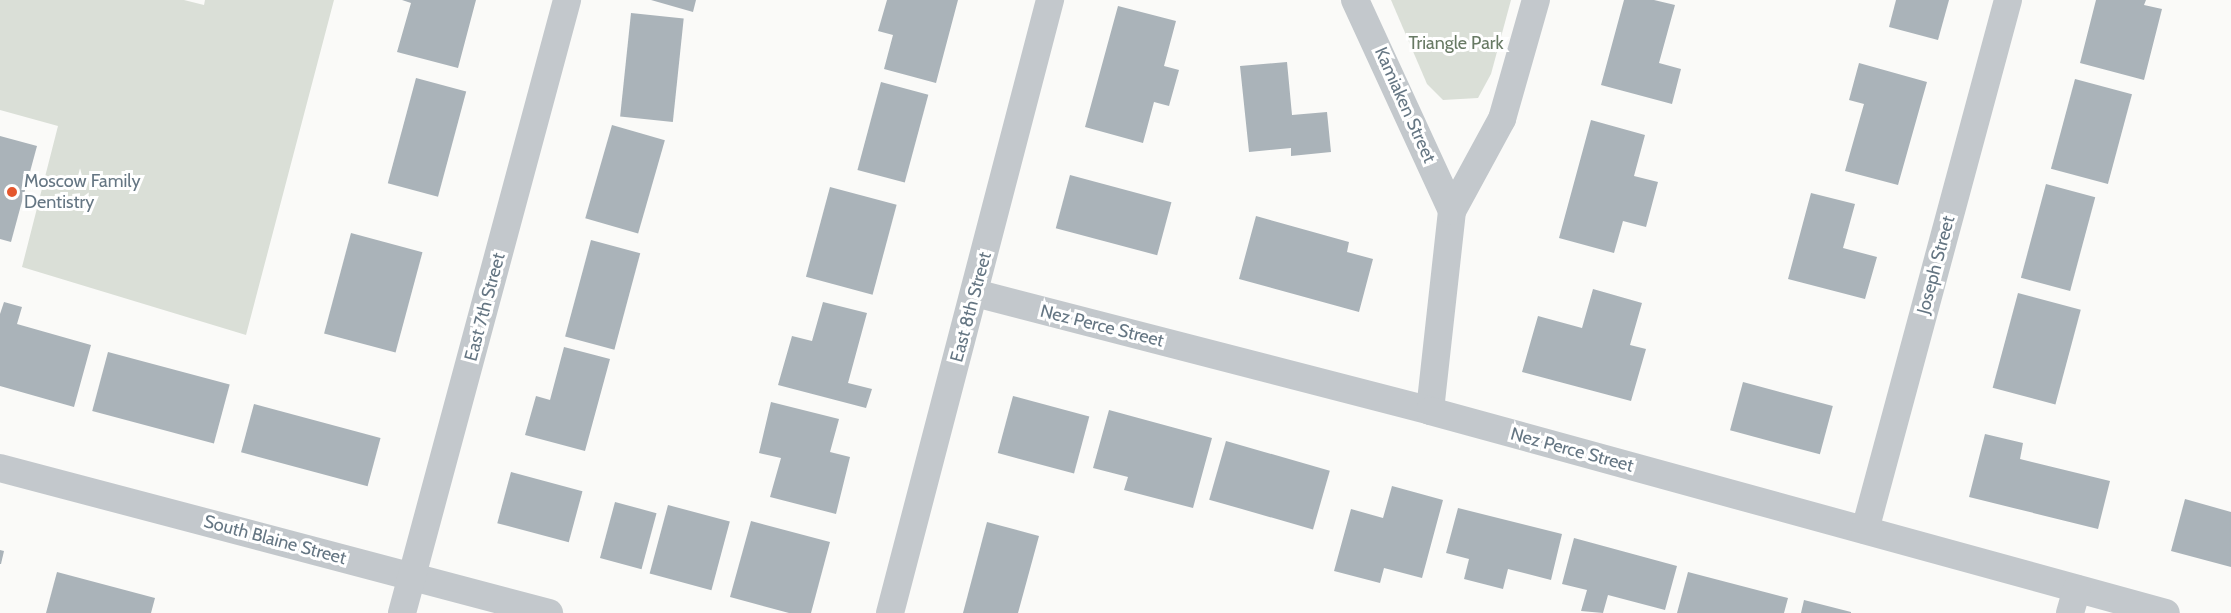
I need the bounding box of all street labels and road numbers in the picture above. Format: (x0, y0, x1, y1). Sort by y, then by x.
street label: Kamiaken Street (1370, 44, 1440, 166)
street label: Joseph Street (1912, 213, 1960, 317)
street label: East 7th Street (460, 250, 510, 364)
street label: East 8th Street (946, 250, 996, 364)
street label: Nez Perce Street (1038, 300, 1166, 352)
street label: Nez Perce Street (1508, 423, 1636, 477)
street label: South Blaine Street (201, 511, 349, 569)

